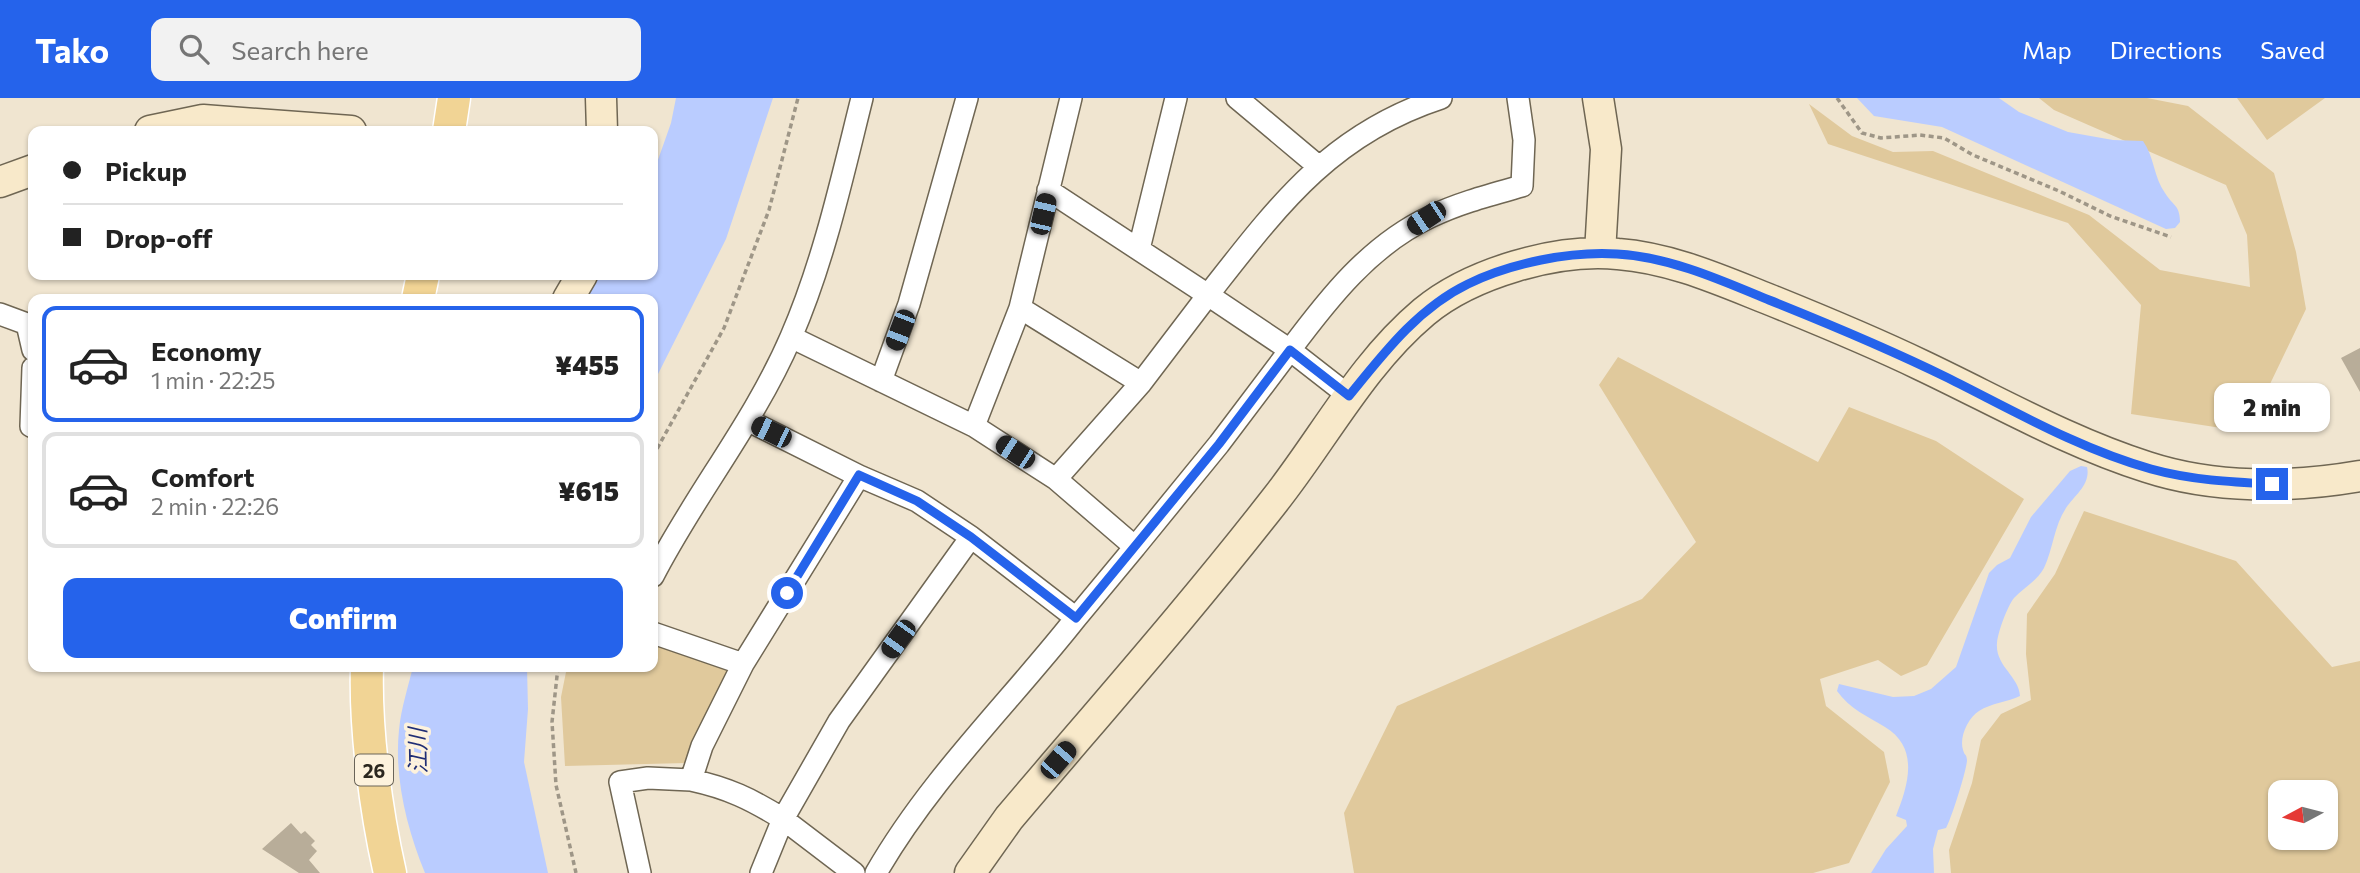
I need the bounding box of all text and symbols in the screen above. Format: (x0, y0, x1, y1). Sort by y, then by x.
search box (151, 18, 641, 81)
text: Tako (35, 29, 109, 70)
icon: search (175, 30, 213, 68)
text: Search here (231, 34, 369, 65)
text: Map (2022, 35, 2072, 64)
text: Directions (2110, 35, 2222, 64)
text: Saved (2260, 35, 2325, 64)
text: Pickup (105, 155, 187, 186)
car (1029, 191, 1058, 237)
car (1403, 198, 1450, 238)
text: Drop-off (105, 222, 212, 253)
car (883, 307, 918, 353)
icon: car (67, 333, 130, 396)
text: Economy (151, 335, 262, 366)
text: ¥455 (555, 349, 619, 380)
text: 1 min · 22:25 (151, 366, 276, 394)
callout: 2 min (2214, 382, 2330, 432)
text: 2 min (2243, 393, 2301, 421)
car (748, 413, 795, 451)
car (992, 432, 1039, 472)
icon: car (67, 459, 130, 522)
text: Comfort (151, 461, 254, 492)
route end (2256, 468, 2288, 500)
text: ¥615 (558, 475, 619, 506)
text: 2 min · 22:26 (151, 492, 279, 520)
route start (771, 577, 803, 609)
button: Confirm (63, 578, 623, 658)
car (878, 616, 919, 662)
water label: 江川 (403, 725, 431, 774)
car (1037, 737, 1080, 783)
road number: 26 (355, 754, 393, 786)
north arrow (2268, 780, 2338, 850)
map controls (2268, 780, 2338, 850)

